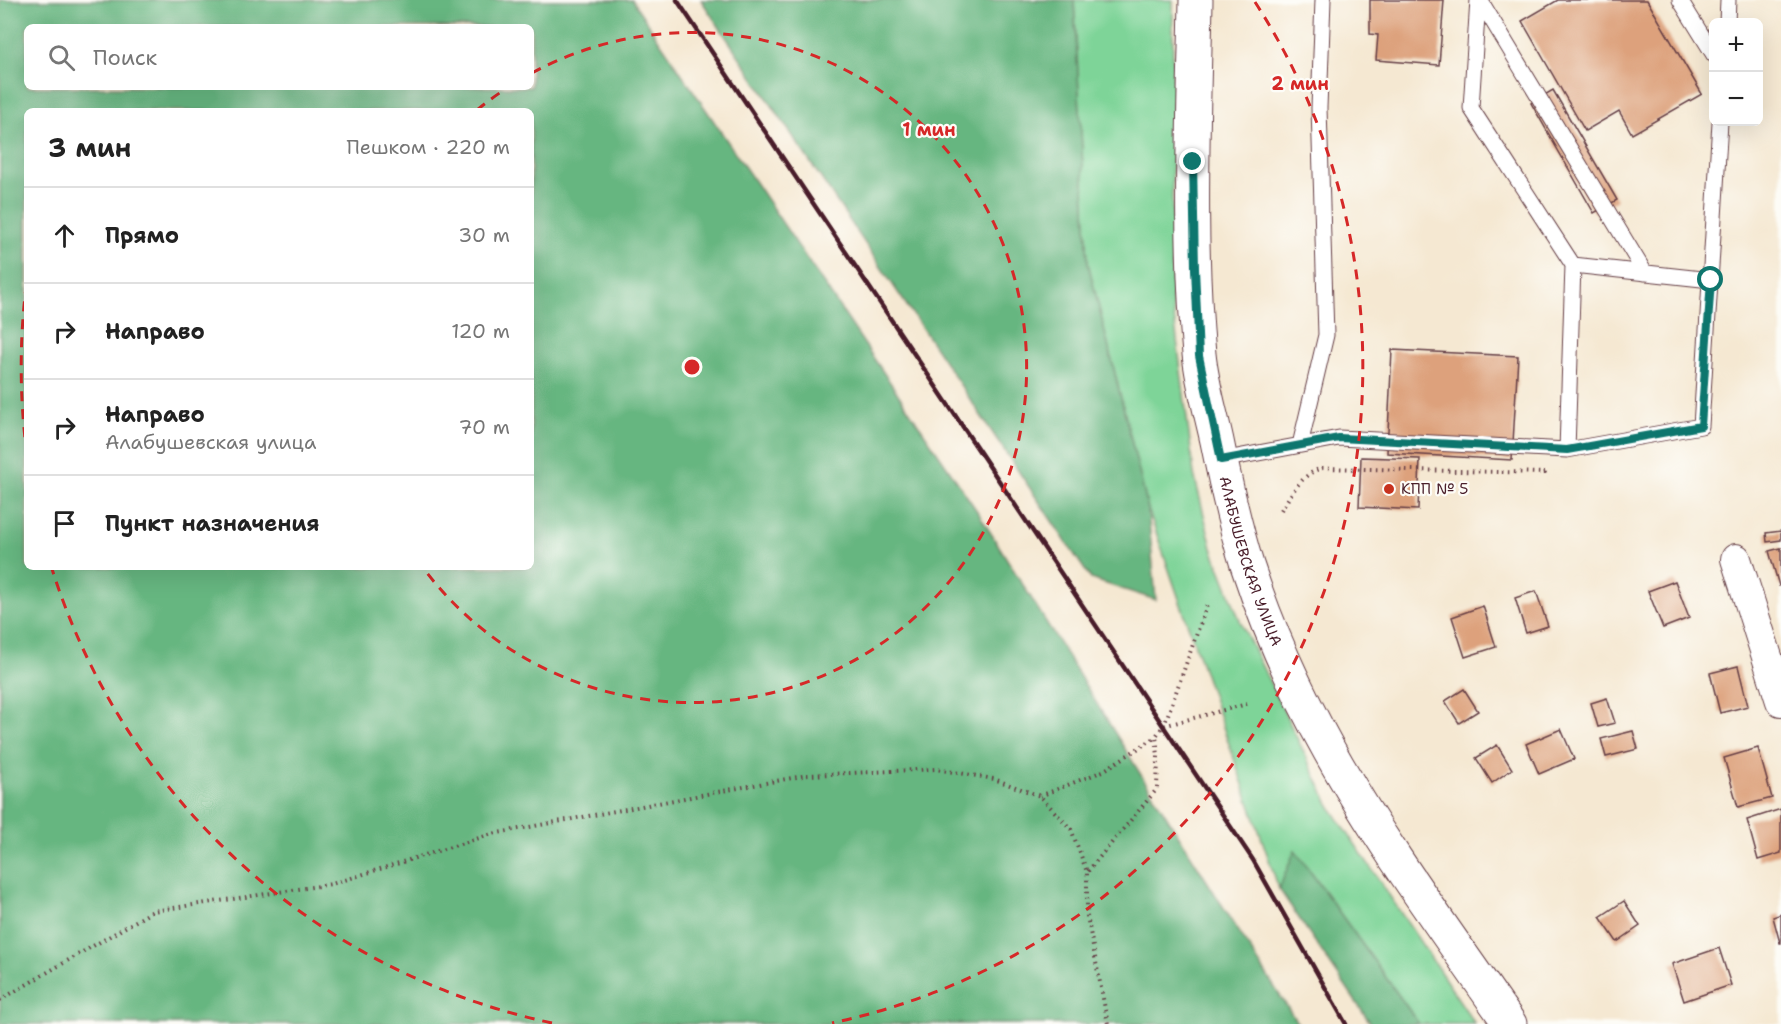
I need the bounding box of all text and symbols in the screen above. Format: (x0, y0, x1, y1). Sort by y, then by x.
map controls (1709, 18, 1763, 126)
button: + (1709, 18, 1763, 72)
search box (24, 24, 534, 90)
icon: search (45, 41, 78, 74)
text: Поиск (93, 43, 157, 72)
text: 2 мин (1271, 72, 1329, 96)
button: − (1709, 72, 1763, 126)
text: 1 мин (902, 118, 956, 142)
text: 3 мин (48, 130, 131, 165)
text: Пешком · 220 m (347, 134, 510, 160)
route end (1179, 148, 1205, 174)
icon: ahead (48, 219, 81, 252)
text: Прямо (105, 221, 179, 250)
text: 30 m (458, 222, 510, 248)
route start (1697, 266, 1723, 292)
icon: right (48, 315, 81, 348)
text: Направо (105, 317, 205, 346)
text: 120 m (451, 318, 510, 344)
centre of rings (682, 357, 702, 377)
text: Направо (105, 400, 205, 429)
icon: right (48, 411, 81, 444)
text: 70 m (458, 414, 510, 440)
text: Алабушевская улица (105, 429, 316, 455)
street label: АЛАБУШЕВСКАЯ УЛИЦА (1215, 474, 1287, 649)
place label: КПП № 5 (1401, 479, 1468, 499)
marker: КПП № 5 (1382, 482, 1396, 496)
icon: arrive (48, 507, 81, 540)
text: Пункт назначения (105, 509, 319, 538)

